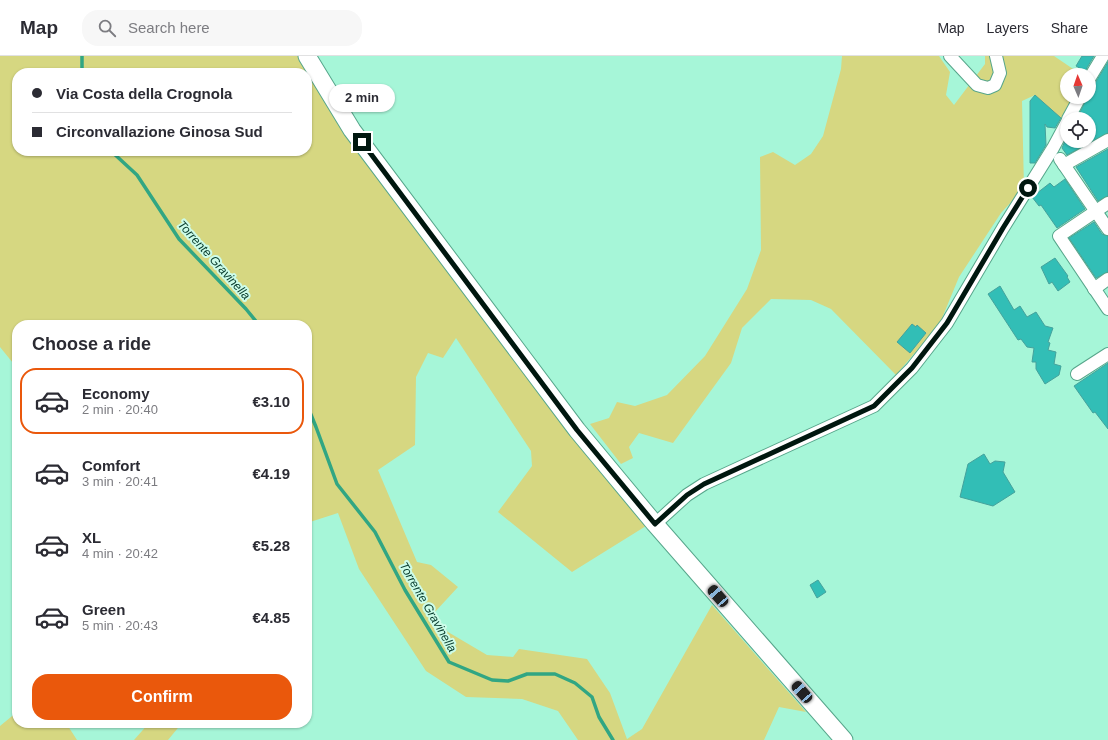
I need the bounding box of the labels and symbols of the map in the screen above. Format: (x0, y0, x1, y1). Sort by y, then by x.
north arrow (1060, 68, 1096, 104)
callout: 2 min (329, 84, 395, 112)
route end (353, 133, 371, 151)
route start (1019, 179, 1037, 197)
water label: Torrente Gravinella (175, 218, 253, 303)
water label: Torrente Gravinella (397, 560, 460, 655)
car (706, 583, 730, 609)
car (790, 679, 814, 705)

